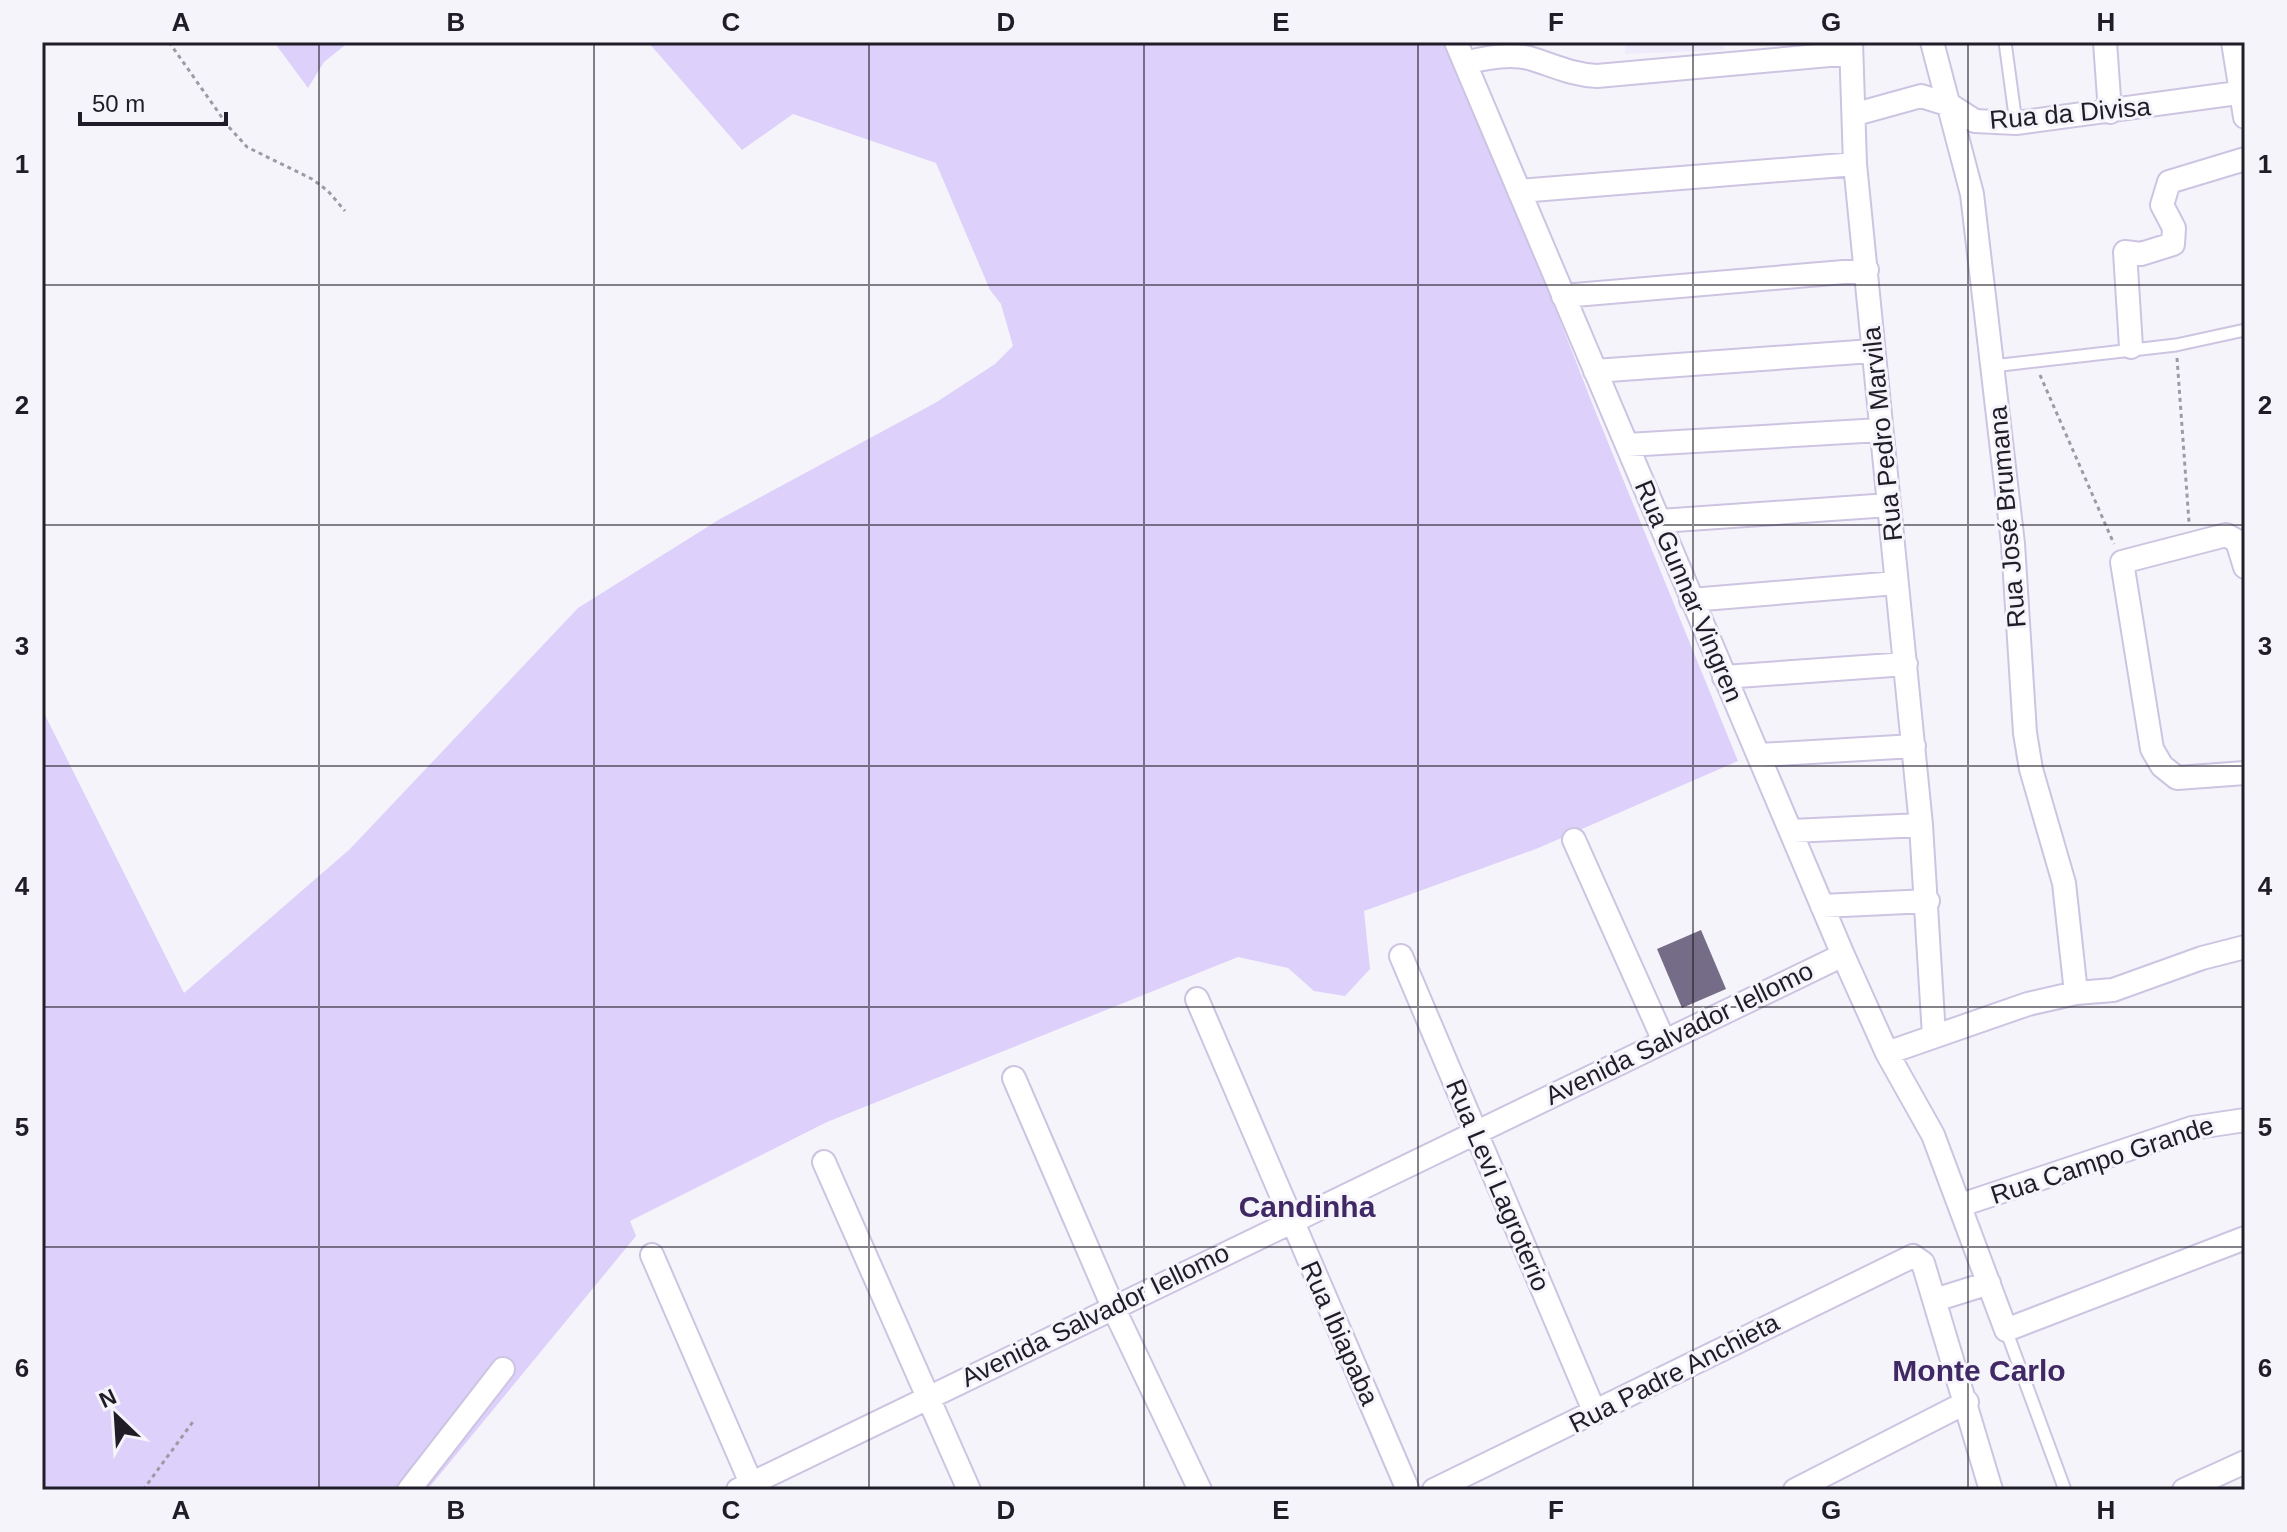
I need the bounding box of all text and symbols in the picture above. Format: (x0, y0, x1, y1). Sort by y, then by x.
text: A (172, 7, 191, 37)
text: B (447, 7, 465, 37)
text: C (722, 7, 741, 37)
text: D (997, 7, 1015, 37)
text: E (1272, 7, 1290, 37)
text: F (1548, 7, 1564, 37)
text: G (1821, 7, 1841, 37)
text: H (2097, 7, 2115, 37)
scale bar (80, 76, 226, 126)
text: 50 m (92, 90, 145, 117)
street label: Rua da Divisa (1988, 91, 2152, 135)
text: 1 (15, 149, 29, 179)
text: 1 (2258, 149, 2272, 179)
street label: Rua Pedro Marvila (1856, 325, 1908, 543)
text: 2 (15, 390, 29, 420)
text: 2 (2258, 390, 2272, 420)
street label: Rua José Brumana (1982, 404, 2032, 629)
street label: Rua Gunnar Vingren (1629, 476, 1749, 706)
text: 3 (15, 631, 29, 661)
text: 3 (2258, 631, 2272, 661)
text: 4 (15, 871, 30, 901)
text: 4 (2258, 871, 2273, 901)
street label: Avenida Salvador Iellomo (1540, 955, 1818, 1111)
street label: Rua Levi Lagroterio (1440, 1075, 1556, 1295)
street label: Rua Campo Grande (1987, 1110, 2217, 1210)
text: 5 (15, 1112, 29, 1142)
text: 5 (2258, 1112, 2272, 1142)
district label: Candinha (1239, 1190, 1376, 1223)
street label: Avenida Salvador Iellomo (956, 1237, 1234, 1393)
street label: Rua Ibiapaba (1295, 1256, 1385, 1410)
street label: Rua Padre Anchieta (1564, 1307, 1784, 1439)
text: 6 (15, 1353, 29, 1383)
text: 6 (2258, 1353, 2272, 1383)
district label: Monte Carlo (1892, 1354, 2066, 1387)
north arrow (76, 1376, 156, 1456)
text: N (95, 1384, 120, 1413)
text: A (172, 1495, 191, 1525)
text: B (447, 1495, 465, 1525)
text: C (722, 1495, 741, 1525)
text: D (997, 1495, 1015, 1525)
text: E (1272, 1495, 1290, 1525)
text: F (1548, 1495, 1564, 1525)
text: G (1821, 1495, 1841, 1525)
text: H (2097, 1495, 2115, 1525)

